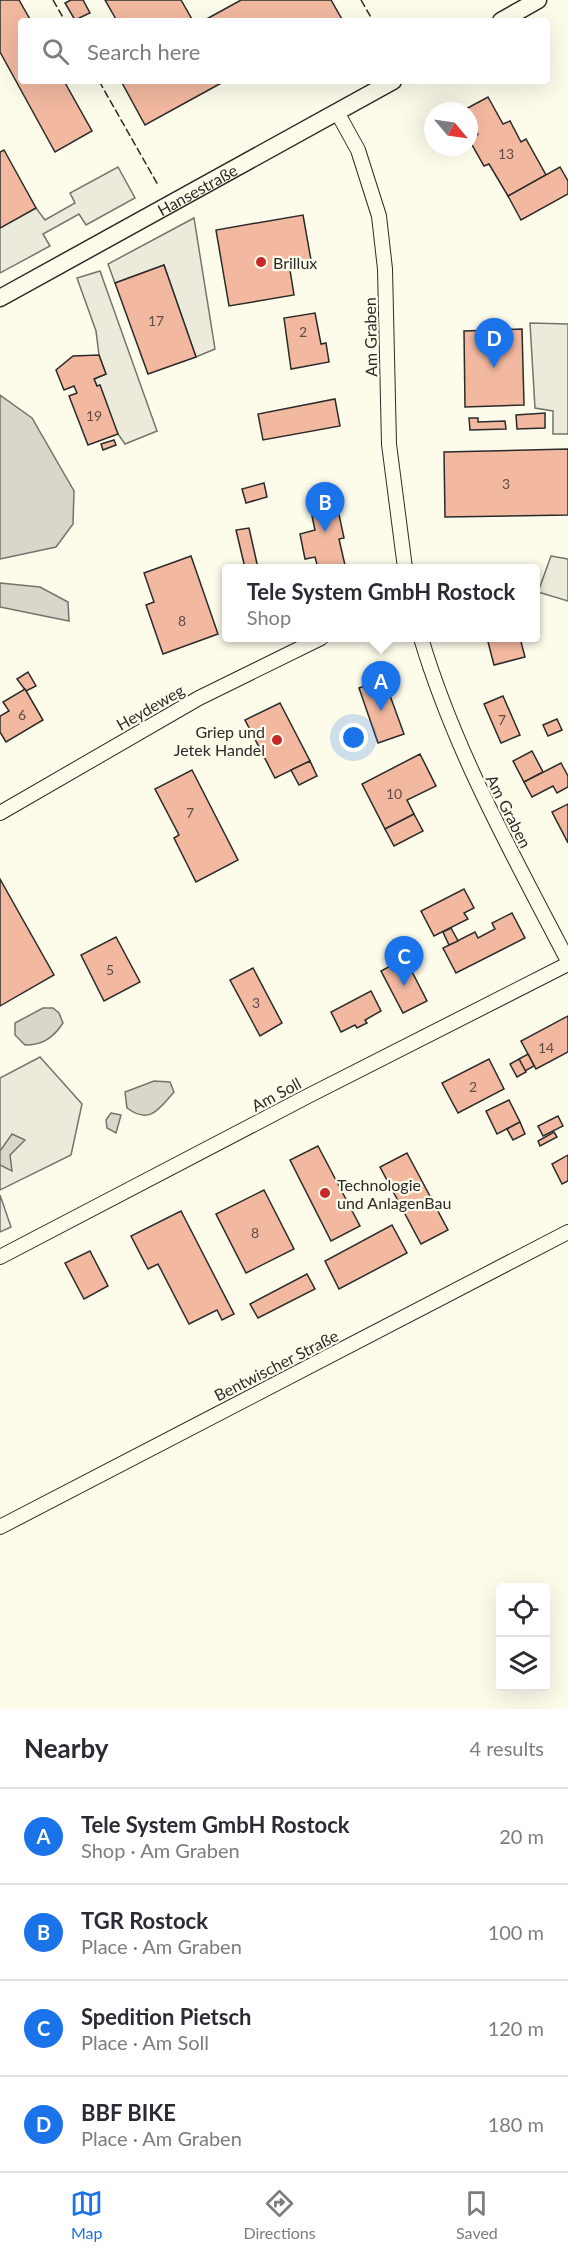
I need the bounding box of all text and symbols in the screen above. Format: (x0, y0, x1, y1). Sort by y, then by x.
search box (18, 18, 550, 84)
icon: search (39, 35, 72, 68)
text: Search here (87, 38, 200, 65)
north arrow (424, 102, 478, 156)
house number: 13 (498, 145, 514, 162)
street label: Hansestraße (154, 160, 240, 219)
place label: Brillux (273, 253, 317, 272)
marker: Brillux (254, 255, 268, 269)
street label: Am Graben (360, 297, 380, 377)
house number: 17 (148, 312, 164, 329)
pin: D (474, 318, 514, 368)
house number: 2 (299, 323, 307, 340)
house number: 19 (86, 407, 102, 424)
house number: 3 (502, 475, 510, 492)
pin: B (306, 482, 344, 532)
popup (222, 564, 540, 642)
text: Tele System GmbH Rostock (247, 578, 515, 605)
text: Shop (247, 605, 291, 629)
house number: 8 (178, 612, 186, 629)
pin: A (362, 662, 400, 711)
street label: Heydeweg (113, 680, 187, 734)
house number: 6 (18, 706, 26, 723)
house number: 7 (498, 711, 506, 728)
place label: Griep und Jetek Handel (174, 722, 265, 759)
your location (339, 723, 368, 752)
marker: Griep und Jetek Handel (270, 733, 284, 747)
street label: Am Graben (482, 771, 536, 851)
house number: 10 (386, 785, 402, 802)
house number: 7 (186, 804, 194, 821)
pin: C (384, 936, 424, 986)
house number: 5 (106, 961, 114, 978)
house number: 3 (252, 994, 260, 1011)
house number: 14 (538, 1039, 554, 1056)
street label: Am Soll (248, 1073, 304, 1115)
house number: 2 (469, 1078, 477, 1095)
place label: Technologie und AnlagenBau (337, 1175, 451, 1212)
marker: Technologie und AnlagenBau (318, 1186, 332, 1200)
house number: 8 (251, 1224, 259, 1241)
street label: Bentwischer Straße (211, 1326, 341, 1404)
map controls (496, 1583, 550, 1691)
button: locate (496, 1583, 550, 1637)
button: layers (496, 1637, 550, 1691)
text: Nearby (24, 1732, 109, 1764)
text: 4 results (469, 1736, 544, 1760)
text: Tele System GmbH Rostock (81, 1811, 350, 1838)
text: A (37, 1824, 50, 1848)
text: 20 m (499, 1824, 544, 1848)
text: Shop · Am Graben (81, 1838, 240, 1862)
text: TGR Rostock (81, 1907, 208, 1934)
text: B (37, 1920, 50, 1944)
text: 100 m (488, 1920, 544, 1944)
text: Place · Am Graben (81, 1934, 242, 1958)
text: Spedition Pietsch (81, 2003, 251, 2030)
text: C (37, 2016, 50, 2040)
text: 120 m (488, 2016, 544, 2040)
text: Place · Am Soll (81, 2030, 209, 2054)
text: BBF BIKE (81, 2099, 176, 2126)
text: D (36, 2112, 51, 2136)
text: 180 m (488, 2112, 544, 2136)
text: Place · Am Graben (81, 2126, 242, 2150)
tab: Map (70, 2187, 103, 2242)
tab: Directions (243, 2187, 316, 2242)
tab: Saved (456, 2187, 498, 2242)

